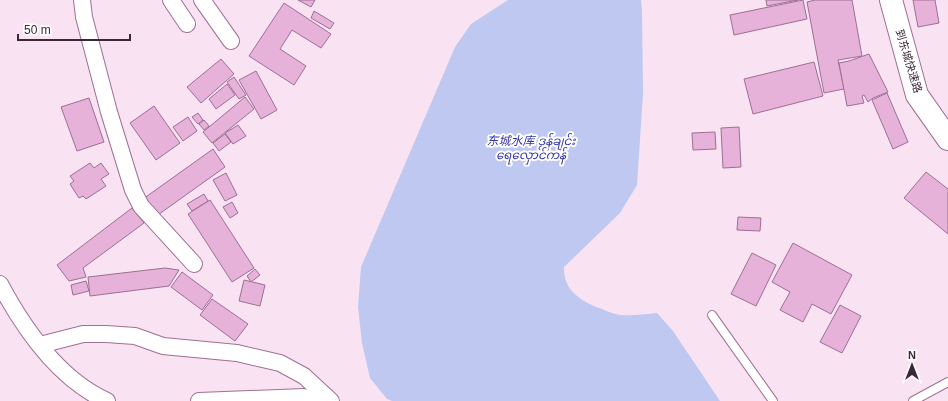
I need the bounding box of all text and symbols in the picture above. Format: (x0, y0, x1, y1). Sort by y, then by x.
scale bar (18, 16, 130, 42)
text: 50 m (24, 23, 51, 37)
street label: 到东城快速路 (894, 28, 924, 94)
water label: 东城水库 ဒွန်ချင်း ရေလှောင်ကန် (486, 132, 576, 165)
north arrow (892, 345, 932, 385)
text: N (908, 349, 916, 361)

